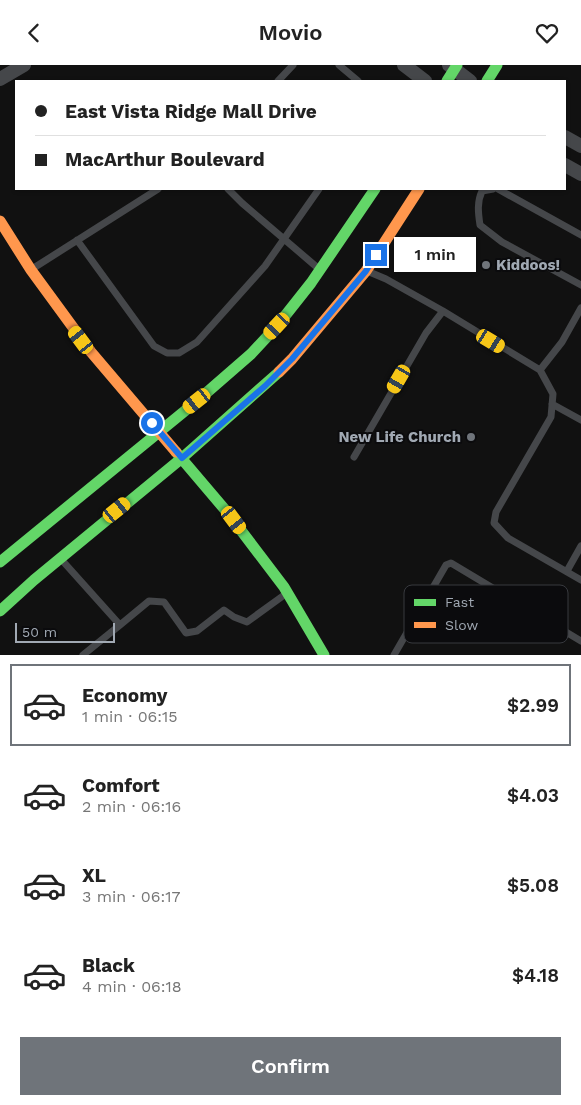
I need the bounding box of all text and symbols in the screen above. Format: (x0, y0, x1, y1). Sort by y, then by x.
icon: back (20, 19, 48, 47)
icon: heart (533, 19, 561, 47)
text: Movio (259, 20, 322, 45)
text: East Vista Ridge Mall Drive (65, 100, 317, 123)
text: MacArthur Boulevard (65, 148, 265, 171)
callout: 1 min (394, 237, 476, 273)
route end (365, 244, 387, 266)
text: 1 min (414, 245, 456, 264)
place label: Kiddoos! (496, 256, 560, 274)
marker: Kiddoos! (480, 259, 492, 271)
car (261, 310, 292, 342)
car (65, 324, 96, 356)
car (474, 327, 507, 355)
car (385, 362, 412, 396)
car (180, 386, 213, 416)
route start (141, 412, 163, 434)
place label: New Life Church (339, 428, 461, 446)
marker: New Life Church (465, 431, 477, 443)
car (100, 495, 133, 525)
car (218, 504, 249, 536)
legend (404, 585, 568, 643)
text: Fast (445, 594, 474, 610)
text: Slow (445, 617, 478, 633)
scale bar (15, 620, 115, 643)
text: 50 m (22, 624, 57, 640)
icon: car (22, 683, 67, 728)
text: Economy (82, 684, 167, 707)
text: $2.99 (507, 694, 559, 717)
text: 1 min · 06:15 (82, 707, 178, 726)
icon: car (22, 773, 67, 818)
text: Comfort (82, 774, 160, 797)
text: $4.03 (507, 784, 559, 807)
text: 2 min · 06:16 (82, 797, 181, 816)
icon: car (22, 863, 67, 908)
text: XL (82, 864, 106, 887)
text: $5.08 (507, 874, 559, 897)
text: 3 min · 06:17 (82, 887, 180, 906)
icon: car (22, 953, 67, 998)
text: Black (82, 954, 135, 977)
text: $4.18 (512, 964, 559, 987)
text: 4 min · 06:18 (82, 977, 182, 996)
button: Confirm (20, 1037, 561, 1095)

